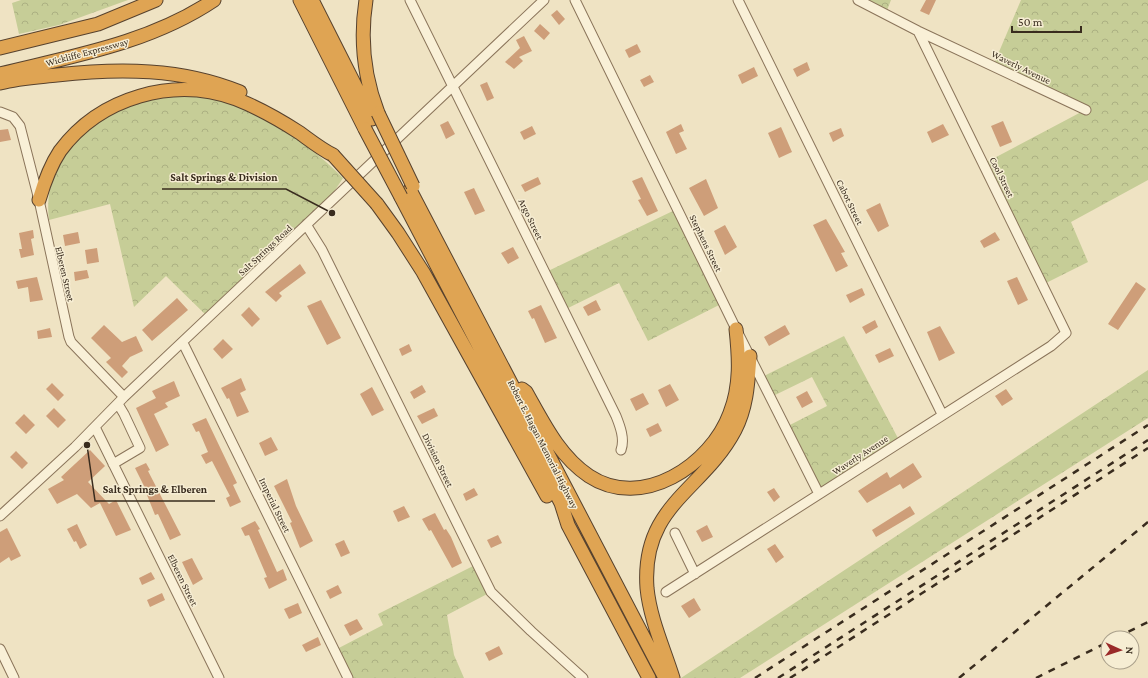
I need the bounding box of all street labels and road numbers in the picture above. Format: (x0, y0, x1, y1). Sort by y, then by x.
street label: Wickliffe Expressway (44, 36, 130, 68)
street label: Waverly Avenue (990, 48, 1053, 86)
street label: Cool Street (987, 155, 1017, 200)
street label: Cabot Street (834, 177, 866, 227)
street label: Argo Street (516, 197, 546, 242)
street label: Stephens Street (687, 213, 725, 274)
street label: Salt Springs Road (236, 222, 295, 278)
street label: Elberen Street (53, 245, 77, 303)
street label: Robert E. Hagan Memorial Highway (506, 378, 581, 511)
street label: Division Street (420, 431, 456, 489)
street label: Waverly Avenue (830, 433, 890, 477)
street label: Imperial Street (257, 476, 293, 535)
street label: Elberen Street (166, 552, 201, 608)

